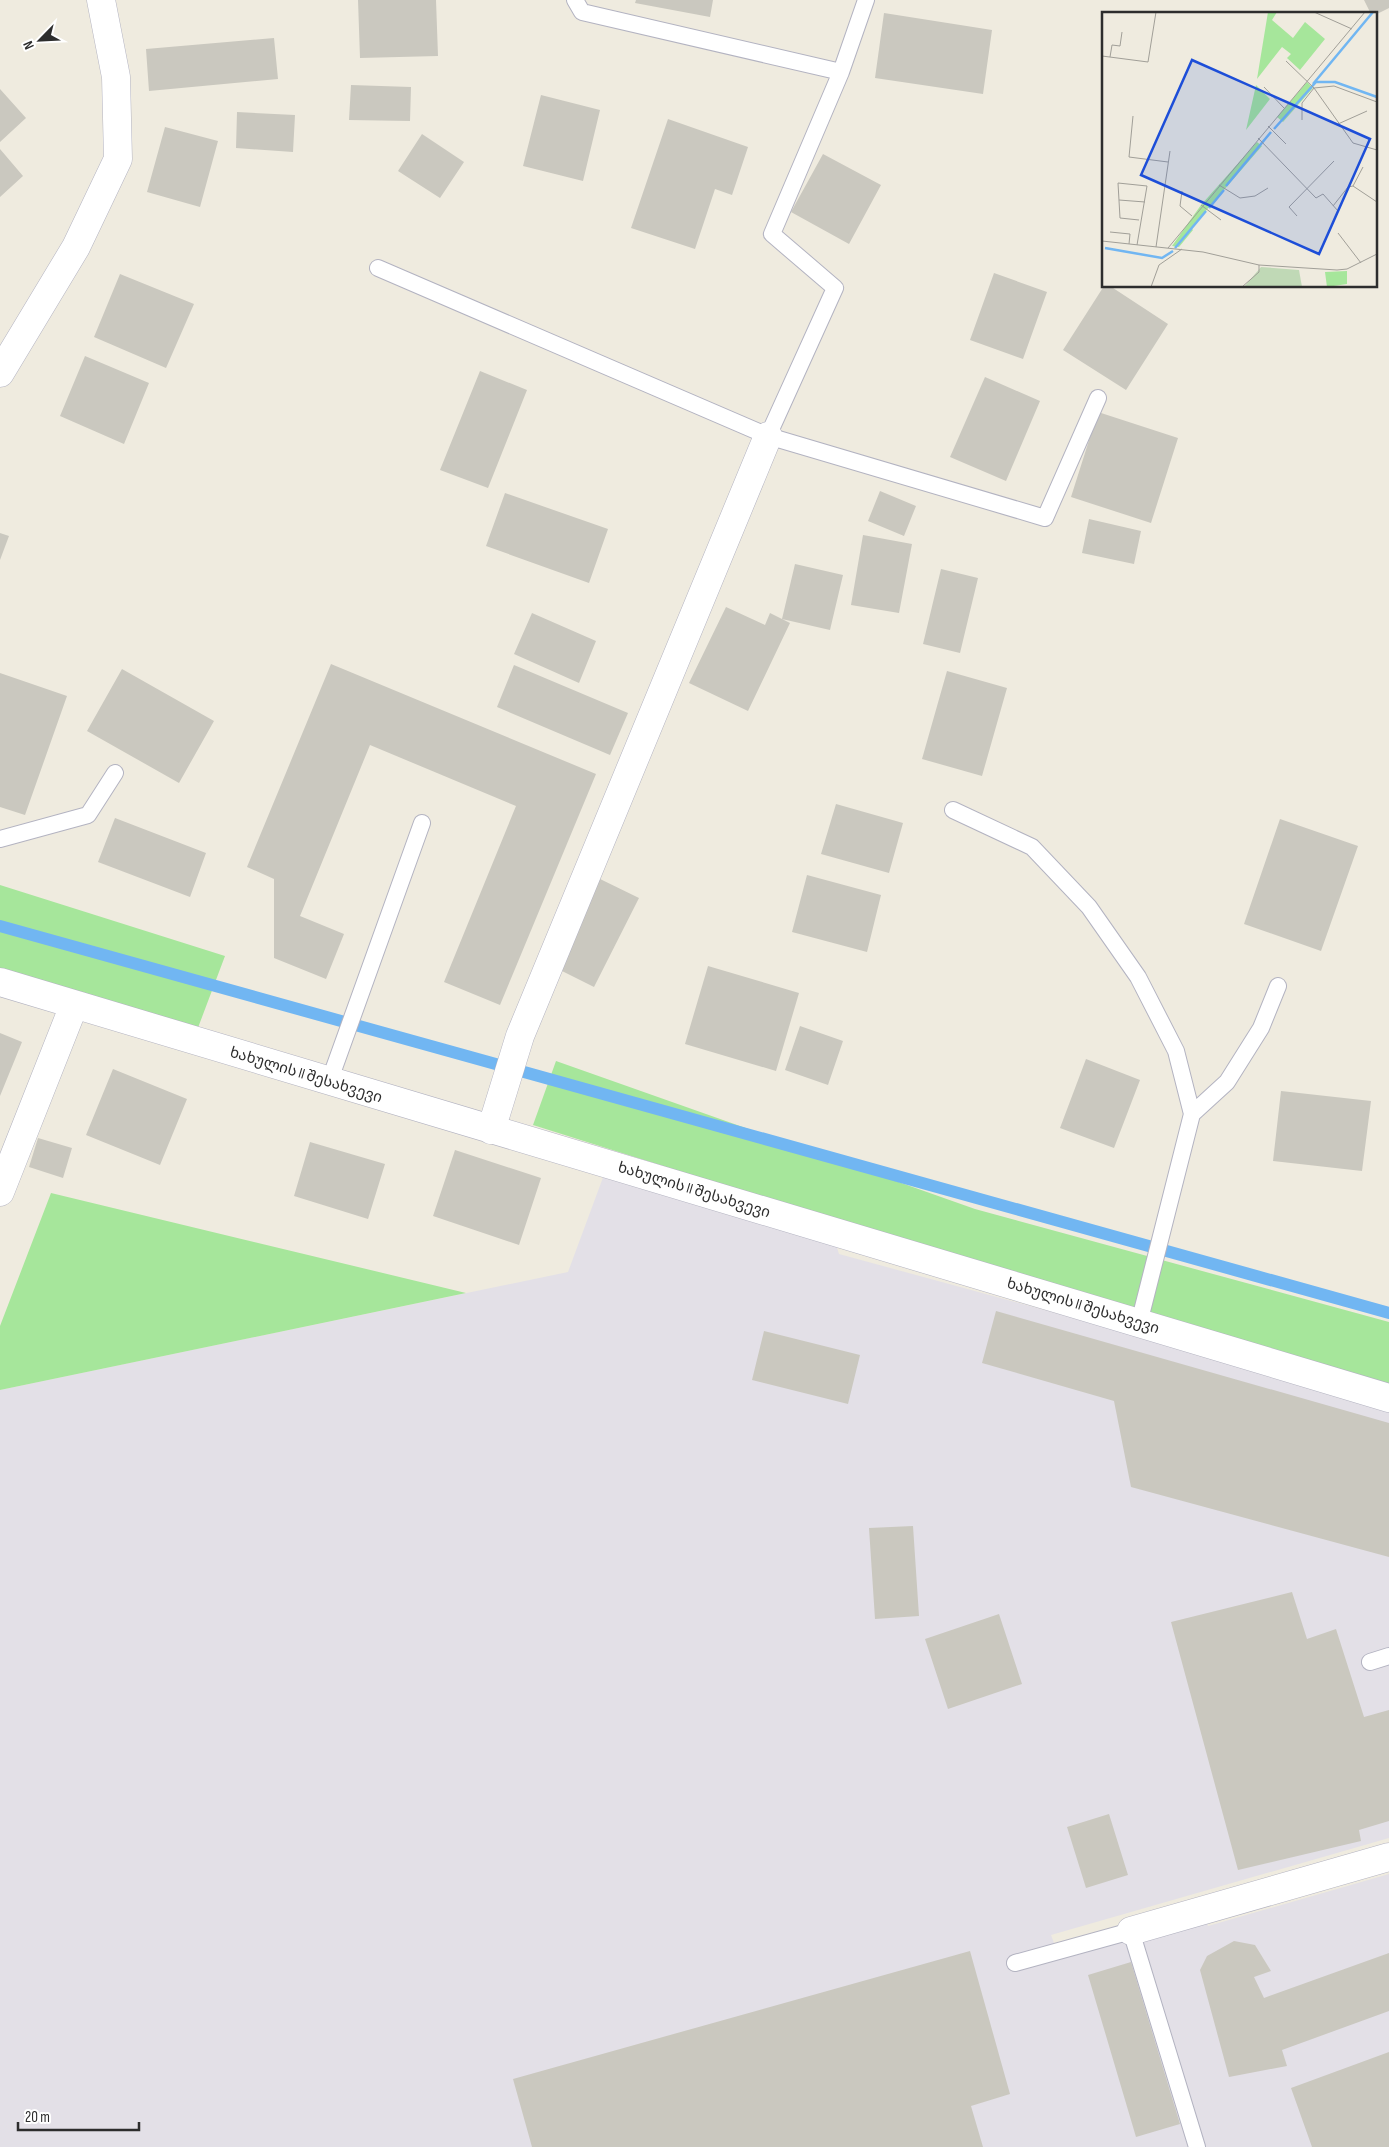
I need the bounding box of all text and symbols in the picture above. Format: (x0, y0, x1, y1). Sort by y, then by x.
inset map (1102, 12, 1376, 288)
north arrow (15, 15, 65, 65)
text: N (19, 38, 38, 52)
street label: ხახულის II შესახვევი (227, 1043, 385, 1107)
street label: ხახულის II შესახვევი (615, 1158, 773, 1222)
street label: ხახულის II შესახვევი (1004, 1274, 1162, 1338)
scale bar (18, 2100, 139, 2132)
text: 20 m (25, 2108, 50, 2127)

